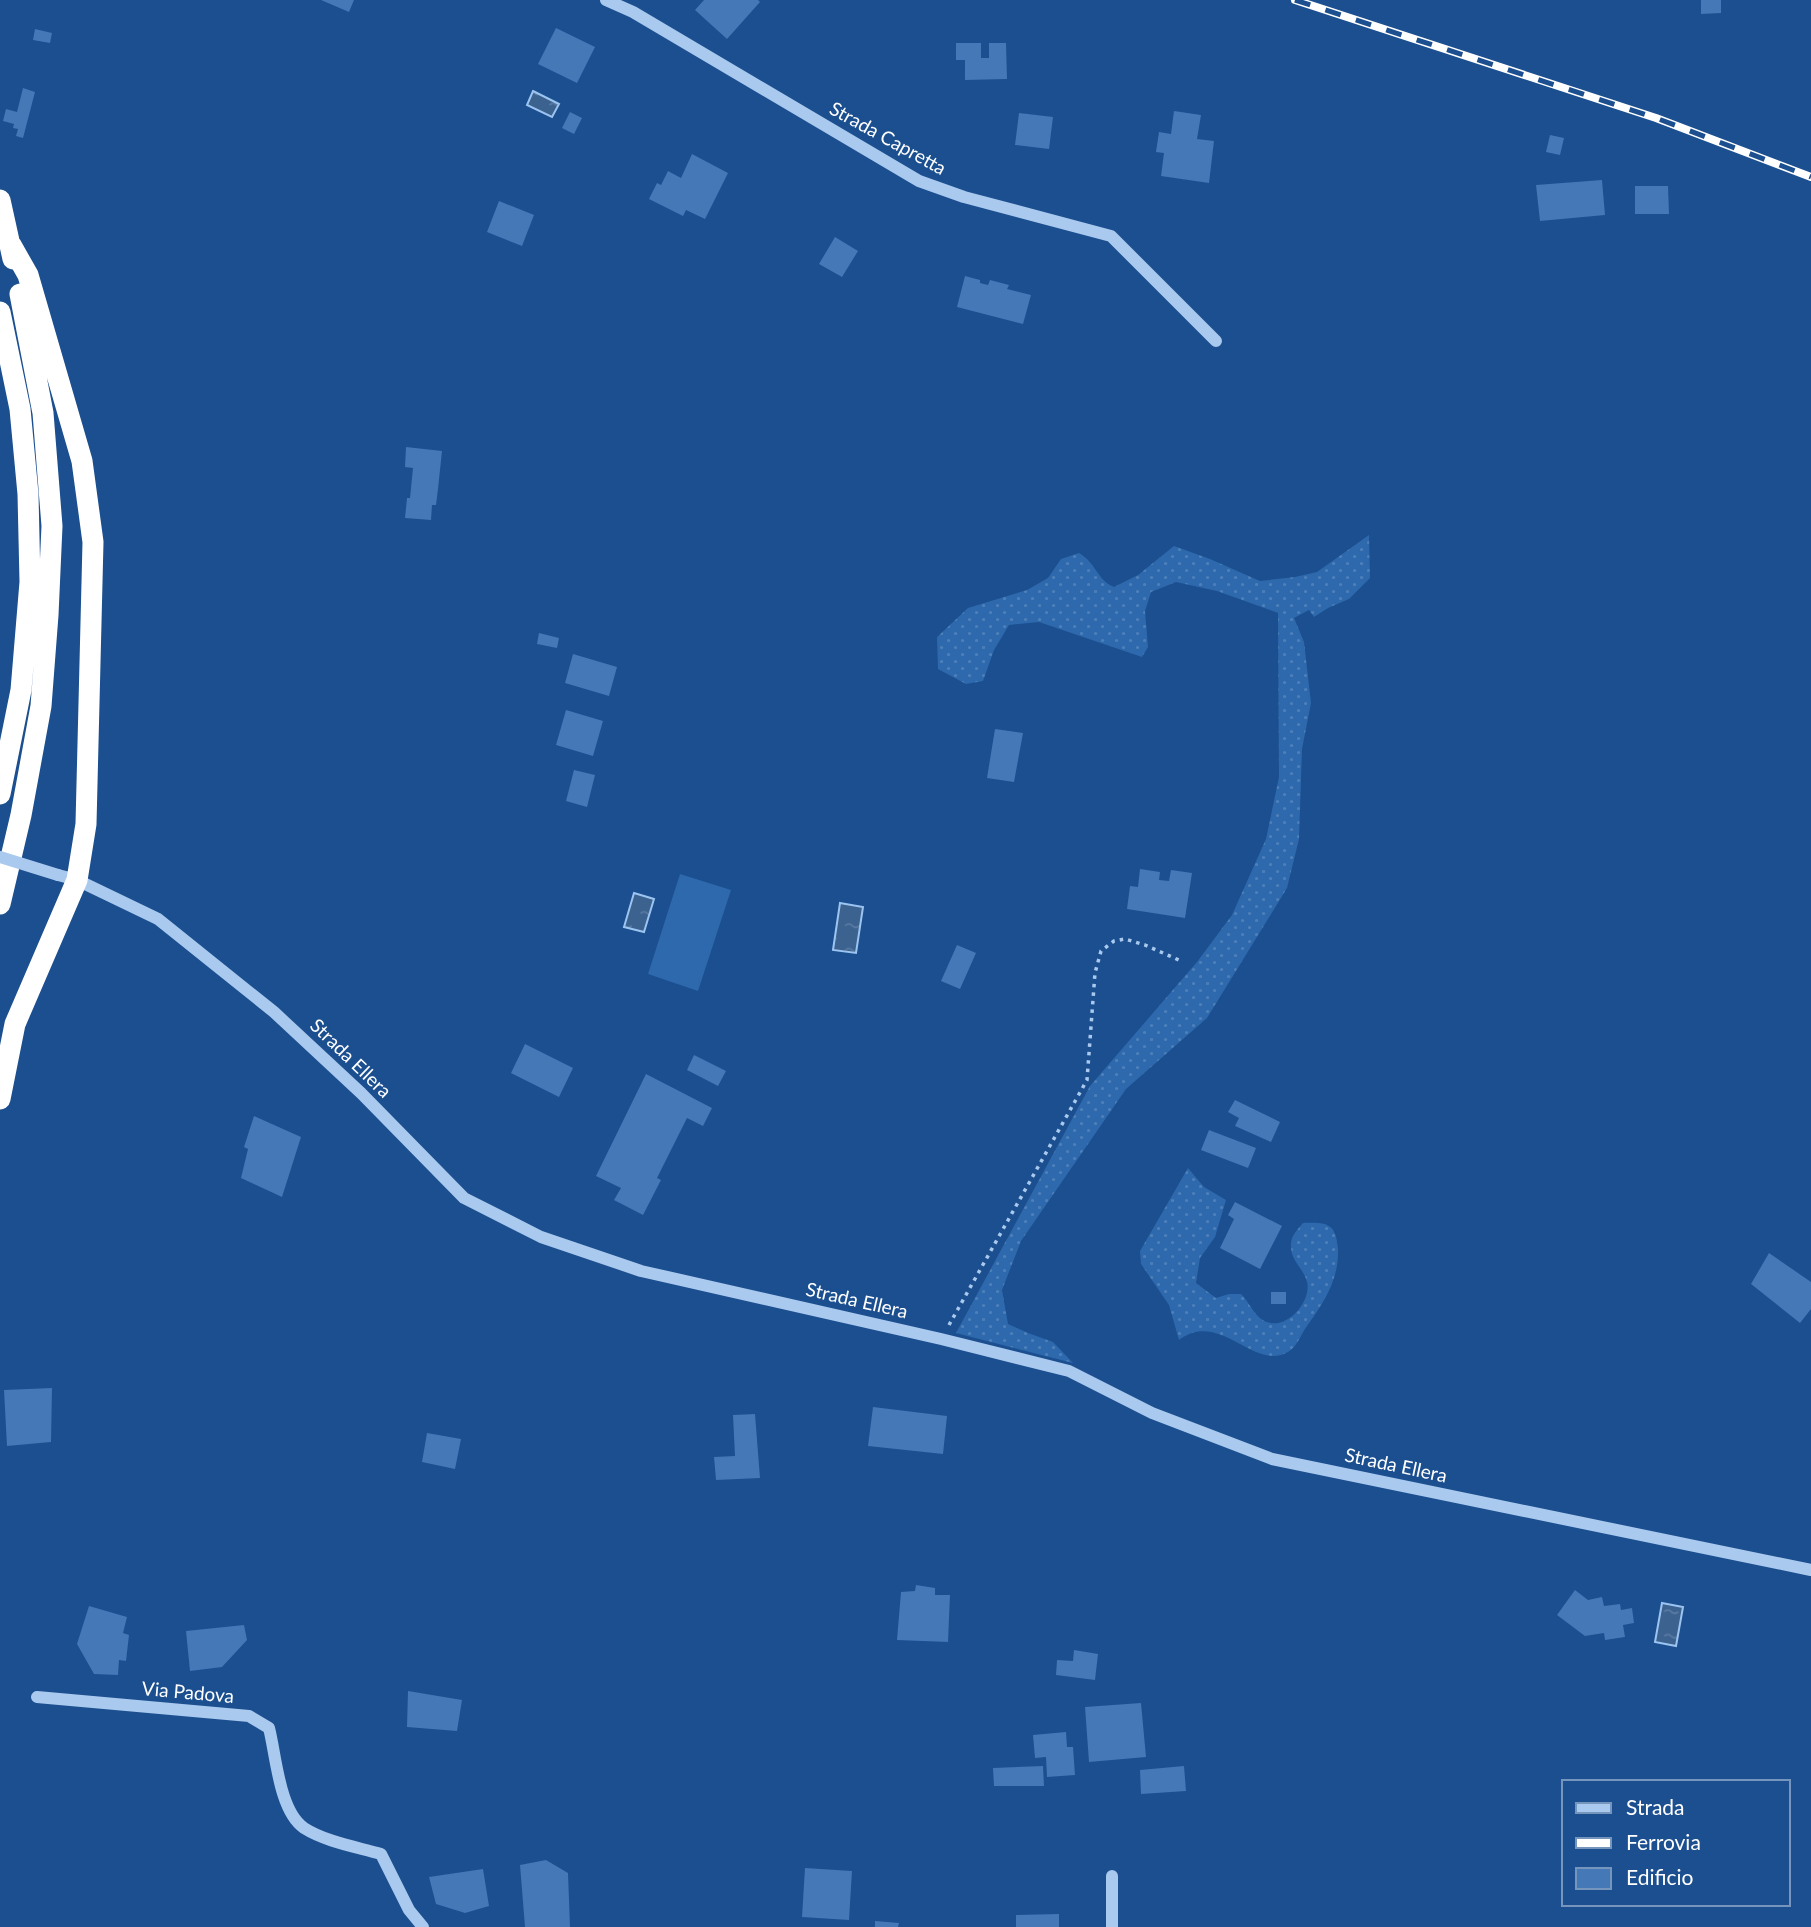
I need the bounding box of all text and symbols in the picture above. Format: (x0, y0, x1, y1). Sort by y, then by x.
street label: Strada Capretta (826, 96, 950, 179)
street label: Strada Ellera (306, 1013, 397, 1102)
street label: Strada Ellera (804, 1277, 910, 1322)
street label: Strada Ellera (1343, 1442, 1449, 1487)
street label: Via Padova (141, 1676, 235, 1707)
legend (1562, 1780, 1790, 1906)
text: Strada (1626, 1794, 1685, 1819)
text: Ferrovia (1626, 1829, 1701, 1854)
text: Edificio (1626, 1864, 1694, 1889)

